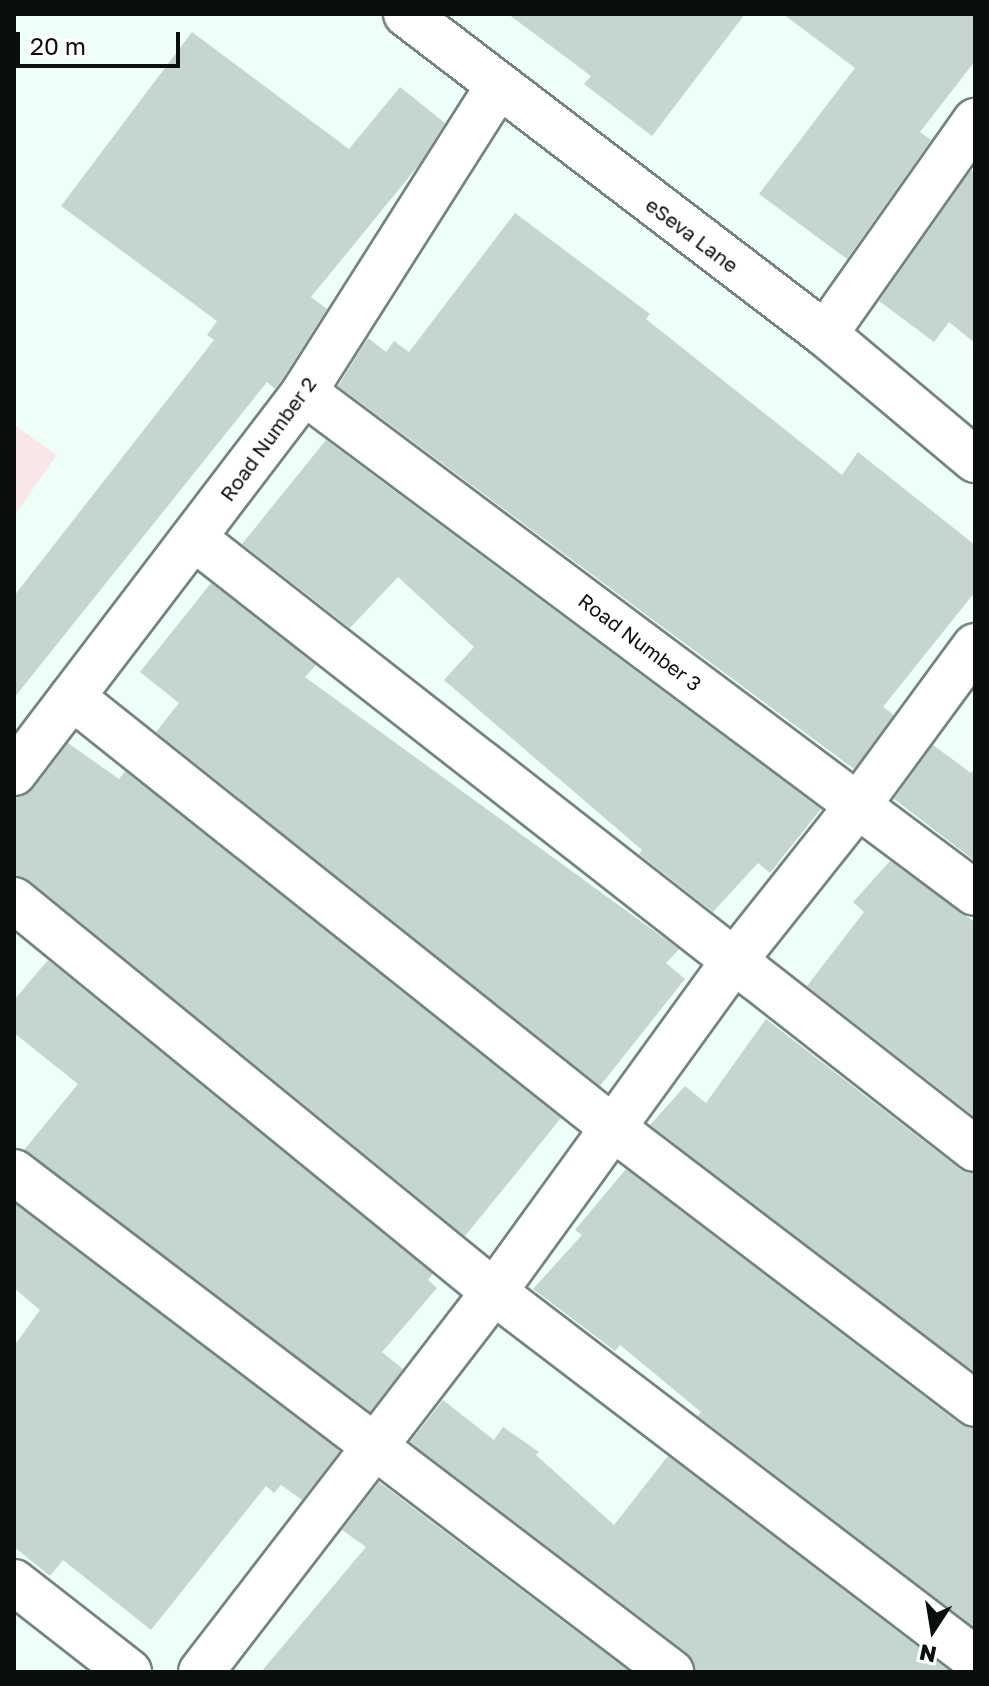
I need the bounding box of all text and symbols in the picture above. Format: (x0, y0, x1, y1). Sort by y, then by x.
scale bar (20, 16, 184, 66)
text: 20 m (30, 31, 86, 60)
street label: eSeva Lane (641, 193, 743, 277)
street label: Road Number 2 (215, 372, 321, 506)
street label: Road Number 3 (574, 588, 706, 696)
north arrow (893, 1590, 973, 1670)
text: N (917, 1639, 939, 1669)

